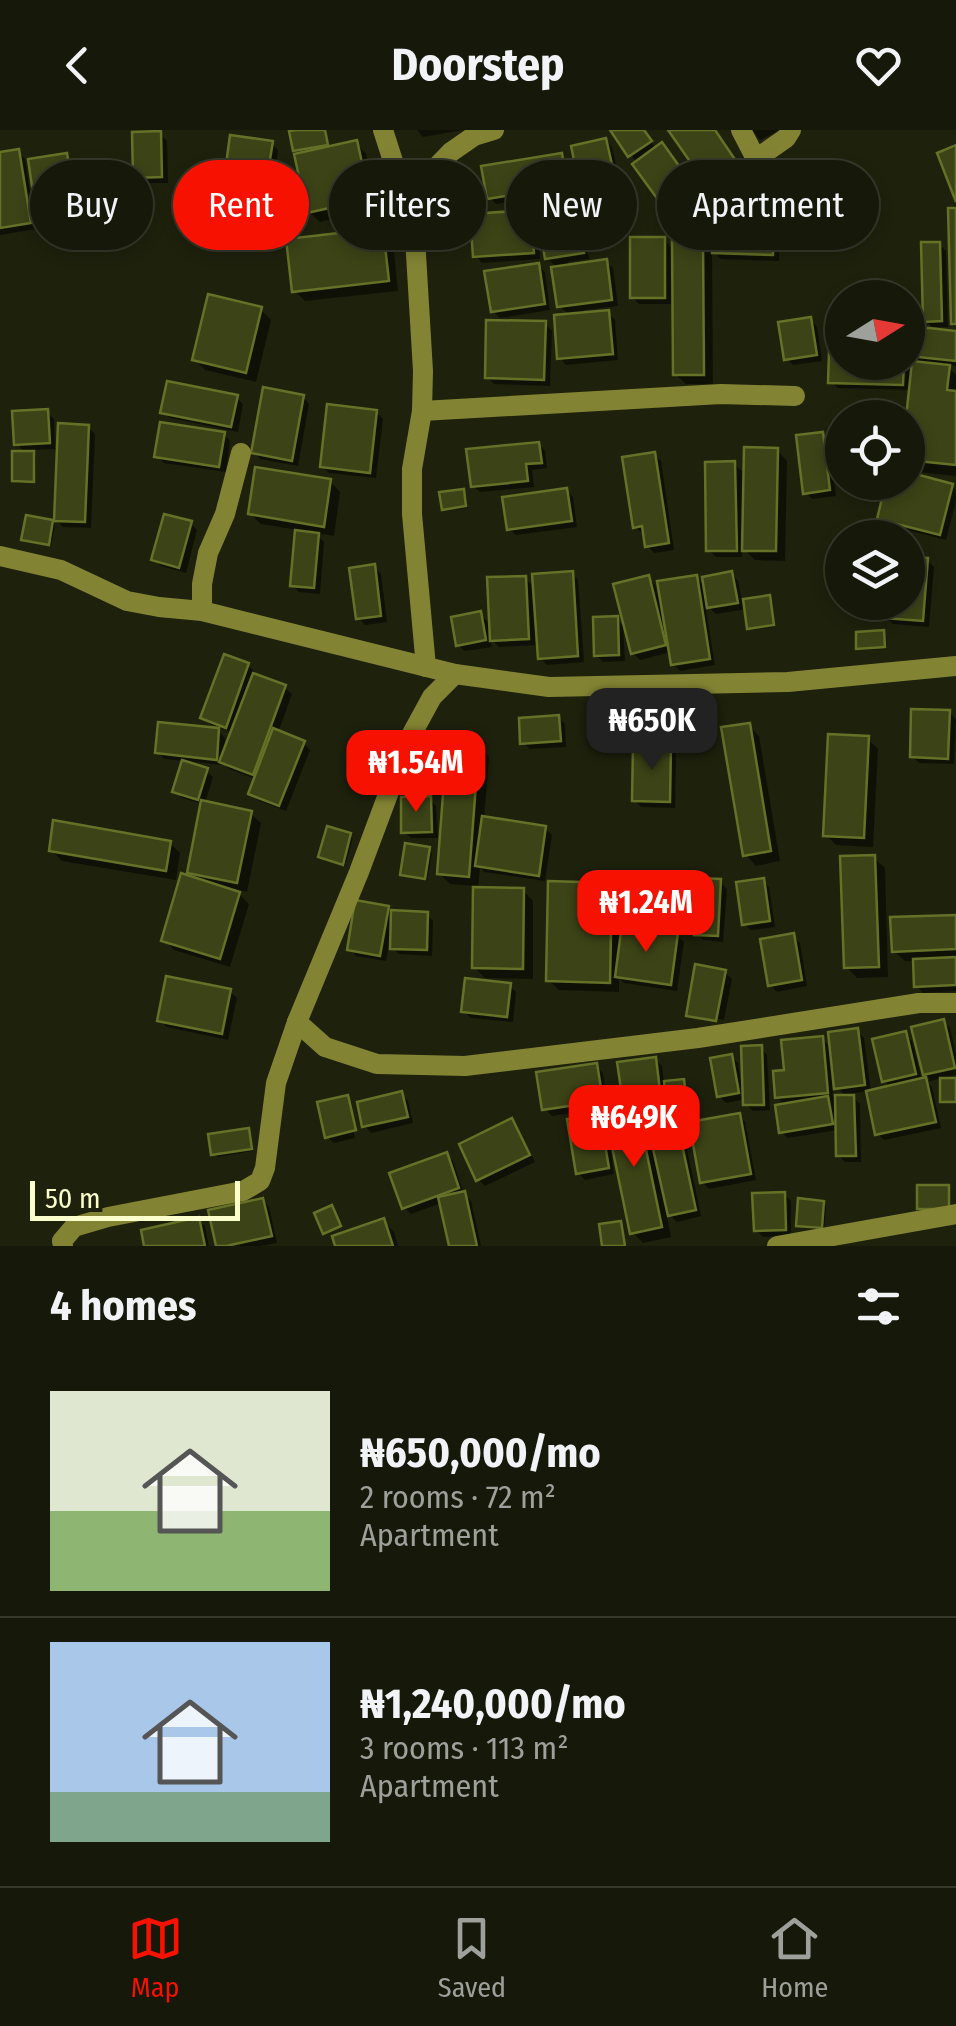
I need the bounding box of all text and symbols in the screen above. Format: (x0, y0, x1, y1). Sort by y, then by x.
icon: back (50, 38, 105, 93)
text: Doorstep (392, 38, 564, 92)
icon: heart (851, 38, 906, 93)
chip: Buy (30, 160, 153, 250)
chip: Rent (173, 160, 309, 250)
chip: Filters (329, 160, 486, 250)
chip: New (506, 160, 637, 250)
chip: Apartment (657, 160, 879, 250)
north arrow (825, 280, 925, 380)
map controls (825, 280, 925, 620)
button: locate (825, 400, 925, 500)
button: layers (825, 520, 925, 620)
pin: ₦650K (582, 688, 722, 773)
text: ₦650K (608, 701, 696, 739)
pin: ₦1.54M (335, 730, 497, 815)
text: ₦1.54M (368, 743, 464, 781)
pin: ₦1.24M (565, 870, 727, 955)
text: ₦1.24M (599, 883, 693, 921)
pin: ₦649K (564, 1085, 704, 1170)
text: ₦649K (591, 1098, 677, 1136)
scale bar (30, 1176, 240, 1220)
text: 50 m (45, 1182, 101, 1215)
icon: filters (851, 1279, 906, 1334)
text: 4 homes (50, 1281, 197, 1331)
text: ₦650,000/mo (360, 1428, 601, 1478)
icon: home (130, 1431, 250, 1551)
text: 2 rooms · 72 m² (360, 1478, 556, 1516)
text: Apartment (360, 1516, 499, 1554)
text: ₦1,240,000/mo (360, 1679, 626, 1729)
icon: home (130, 1682, 250, 1802)
text: 3 rooms · 113 m² (360, 1729, 568, 1767)
text: Apartment (360, 1767, 499, 1805)
tab: Map (128, 1911, 183, 2004)
tab: Saved (438, 1911, 506, 2004)
tab: Home (761, 1911, 828, 2004)

